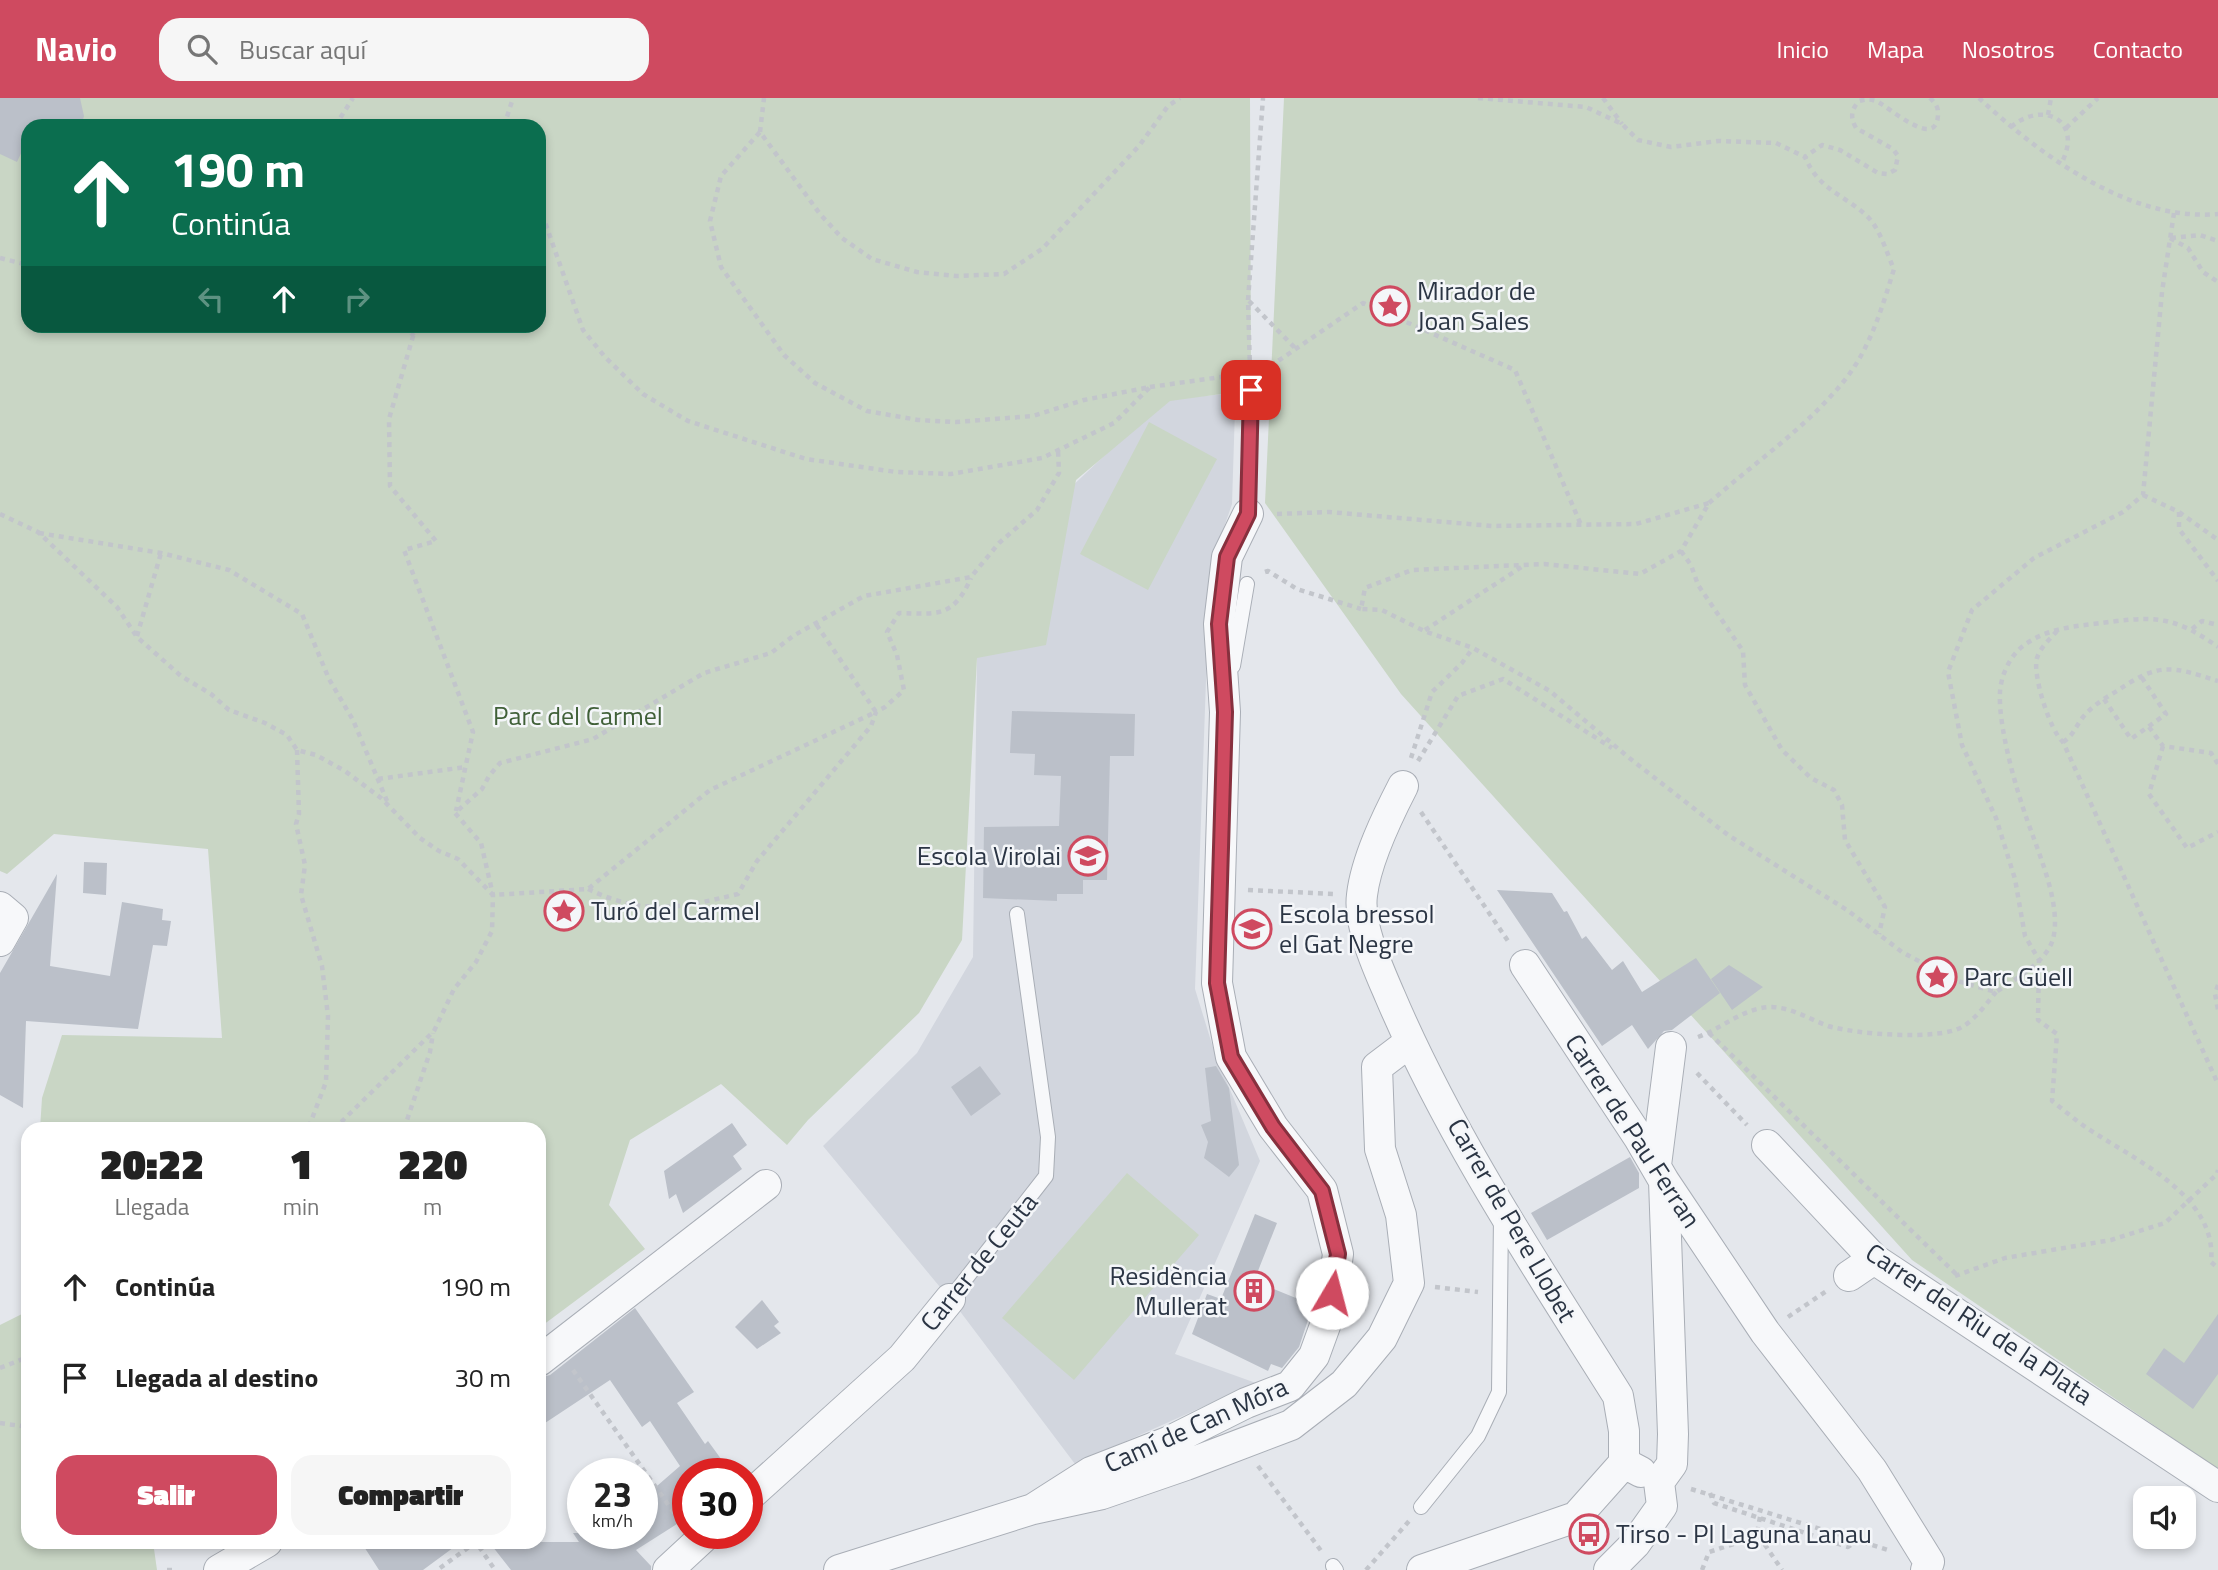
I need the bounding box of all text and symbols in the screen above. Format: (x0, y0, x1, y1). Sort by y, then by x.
search box (159, 18, 649, 81)
text: Navio (35, 24, 117, 74)
icon: search (183, 30, 221, 68)
text: Buscar aquí (239, 30, 366, 69)
text: Inicio (1777, 31, 1829, 67)
text: Mapa (1867, 31, 1924, 67)
text: Nosotros (1962, 31, 2055, 67)
text: Contacto (2093, 31, 2183, 67)
text: 190 m (171, 131, 305, 206)
icon: ahead (56, 147, 147, 238)
text: Continúa (171, 199, 291, 247)
place label: Mirador de Joan Sales (1417, 271, 1536, 340)
icon: left (192, 280, 230, 318)
icon: ahead (265, 280, 303, 318)
icon: right (338, 280, 376, 318)
place icon: Mirador de Joan Sales (1369, 285, 1411, 327)
pin (1221, 360, 1281, 420)
icon: arrive (1232, 371, 1270, 409)
park label: Parc del Carmel (493, 696, 663, 735)
school or university icon: Escola Virolai (1067, 835, 1109, 877)
place label: Escola Virolai (917, 836, 1061, 875)
place icon: Turó del Carmel (543, 890, 585, 932)
place label: Turó del Carmel (591, 891, 760, 930)
place label: Escola bressol el Gat Negre (1279, 894, 1435, 963)
school or university icon: Escola bressol el Gat Negre (1231, 908, 1273, 950)
place icon: Parc Güell (1916, 956, 1958, 998)
place label: Parc Güell (1964, 957, 2073, 996)
street label: Carrer de Pau Ferran (1556, 1026, 1711, 1235)
street label: Carrer de Pere Llobet (1438, 1111, 1587, 1329)
text: 20:22 (100, 1131, 204, 1195)
text: 1 (290, 1131, 313, 1195)
text: 220 (398, 1131, 467, 1195)
street label: Carrer de Ceuta (910, 1184, 1047, 1339)
text: Llegada (114, 1189, 189, 1224)
text: min (283, 1189, 319, 1224)
text: m (423, 1189, 442, 1224)
street label: Carrer del Riu de la Plata (1858, 1233, 2101, 1414)
place label: Residència Mullerat (1109, 1256, 1227, 1325)
position arrow (1295, 1256, 1369, 1330)
text: Continúa (115, 1267, 215, 1306)
text: 190 m (440, 1267, 511, 1306)
icon: ahead (56, 1268, 94, 1306)
building icon: Residència Mullerat (1233, 1270, 1275, 1312)
text: Llegada al destino (115, 1358, 318, 1397)
text: 30 m (454, 1358, 511, 1397)
icon: arrive (56, 1359, 94, 1397)
street label: Camí de Can Móra (1098, 1367, 1294, 1482)
button: Salir (56, 1455, 277, 1535)
button: Compartir (291, 1455, 511, 1535)
speed limit sign: 30 (672, 1458, 763, 1549)
text: 23 (593, 1467, 632, 1521)
map controls (2133, 1486, 2196, 1549)
button: sound (2133, 1486, 2196, 1549)
text: km/h (592, 1507, 633, 1534)
bus stop icon: Tirso - Pl Laguna Lanau (1568, 1513, 1610, 1555)
place label: Tirso - Pl Laguna Lanau (1616, 1514, 1872, 1553)

